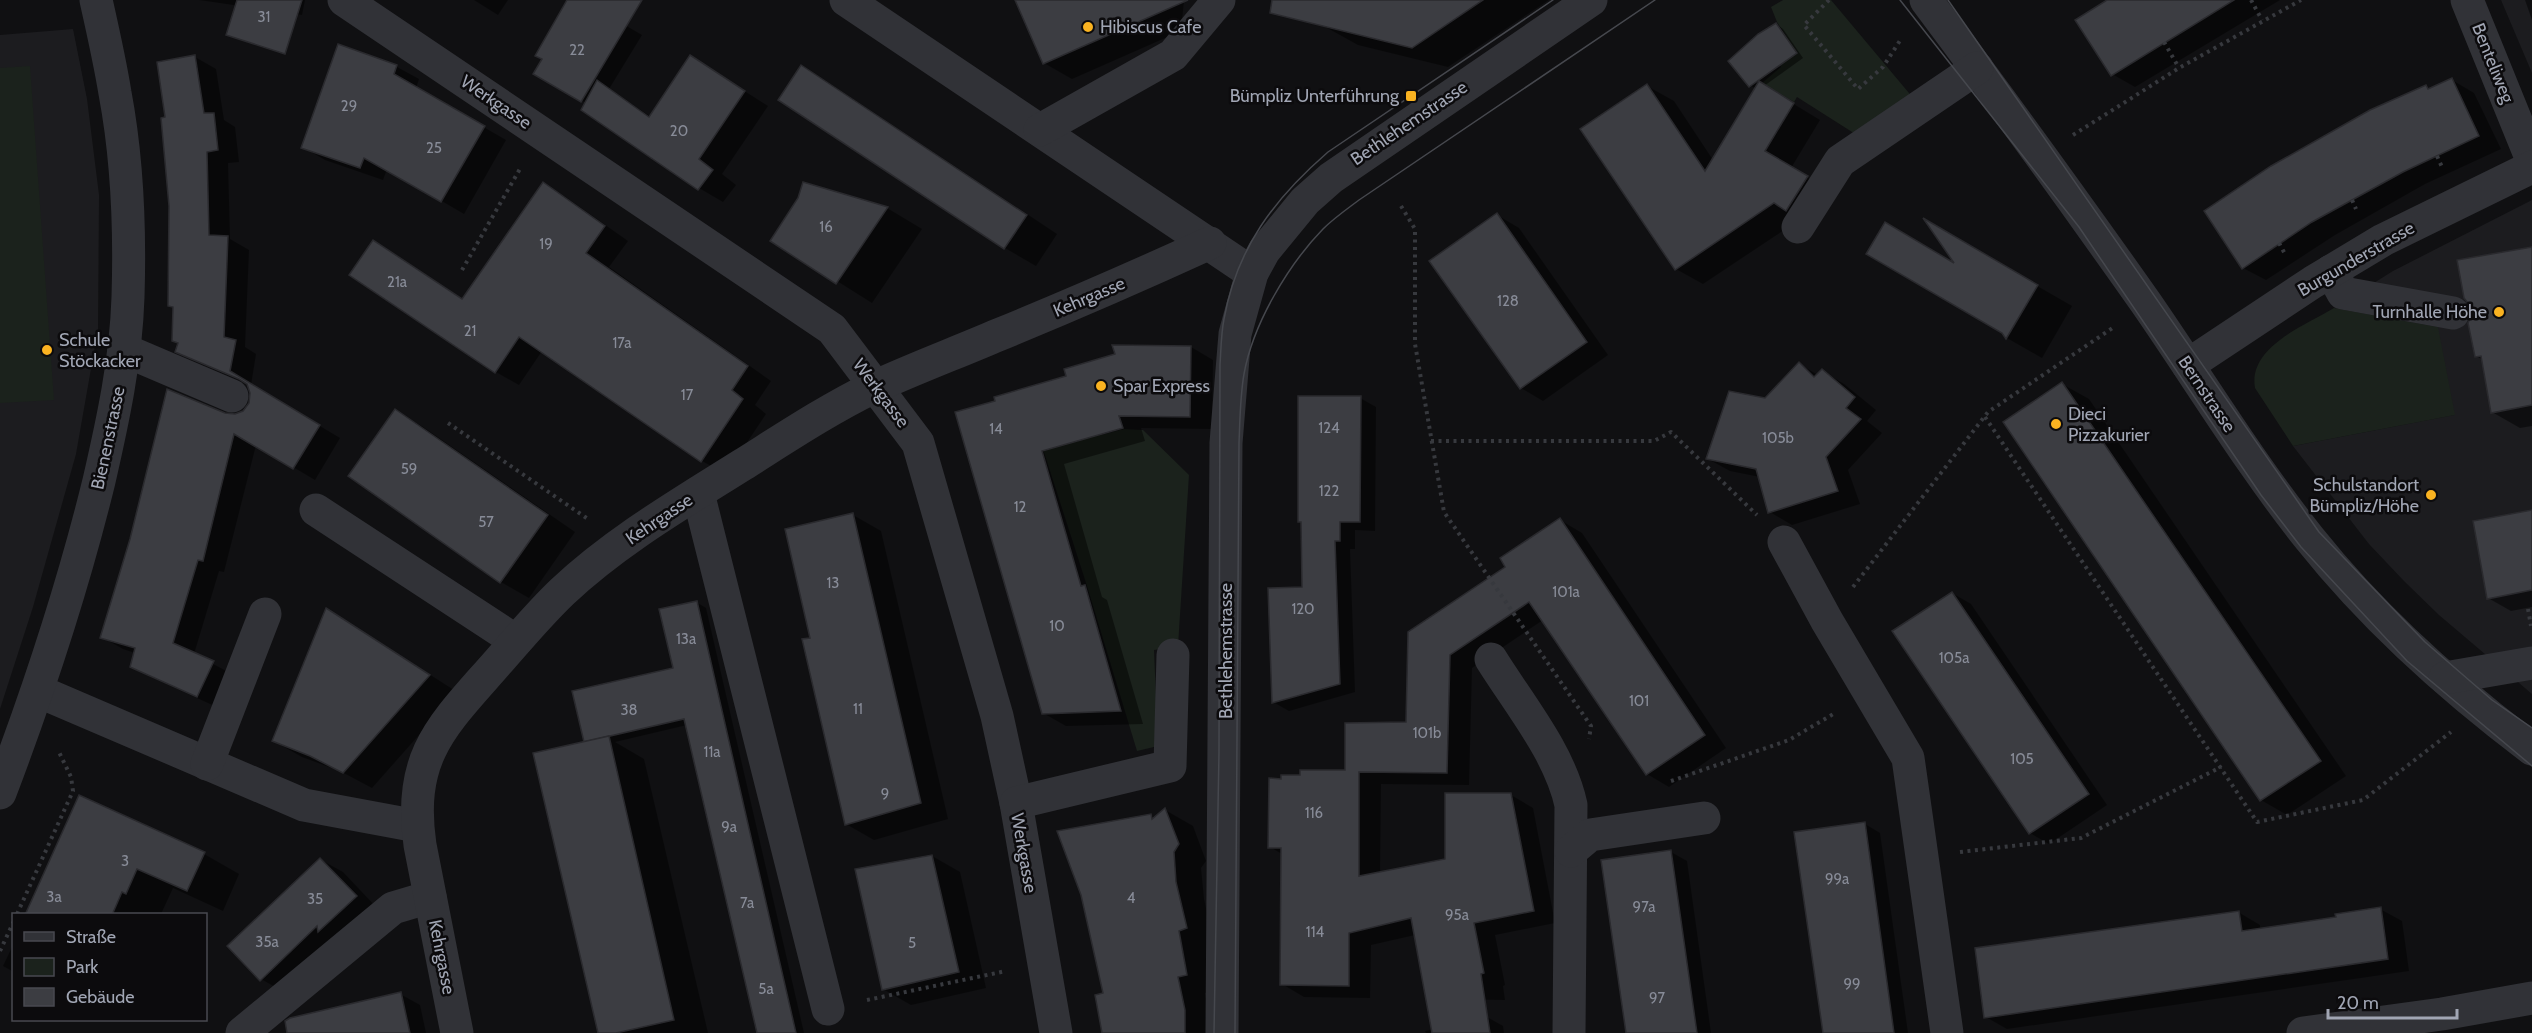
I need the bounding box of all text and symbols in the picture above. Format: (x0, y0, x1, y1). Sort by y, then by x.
house number: 31 (257, 8, 271, 26)
place label: Hibiscus Cafe (1100, 16, 1201, 38)
marker: Hibiscus Cafe (1081, 20, 1095, 34)
street label: Benteliweg (2467, 20, 2519, 107)
house number: 22 (569, 41, 585, 59)
street label: Werkgasse (456, 70, 536, 134)
street label: Bethlehemstrasse (1347, 76, 1471, 170)
place label: Bümpliz Unterführung (1230, 85, 1400, 107)
marker: Bümpliz Unterführung (1404, 89, 1418, 103)
house number: 29 (341, 97, 357, 115)
house number: 20 (670, 122, 688, 140)
house number: 25 (426, 139, 442, 157)
street label: Burgunderstrasse (2294, 217, 2418, 301)
house number: 16 (819, 218, 833, 236)
house number: 19 (539, 235, 553, 253)
street label: Kehrgasse (1050, 272, 1128, 322)
house number: 21a (387, 273, 408, 291)
house number: 128 (1497, 292, 1519, 310)
place label: Turnhalle Höhe (2372, 301, 2487, 323)
marker: Turnhalle Höhe (2492, 305, 2506, 319)
house number: 21 (464, 322, 476, 340)
place label: Schule Stöckacker (59, 329, 141, 372)
house number: 17a (612, 334, 632, 352)
marker: Schule Stöckacker (40, 343, 54, 357)
street label: Bernstrasse (2173, 352, 2241, 436)
street label: Werkgasse (848, 354, 914, 432)
place label: Spar Express (1113, 375, 1210, 397)
marker: Spar Express (1094, 379, 1108, 393)
street label: Bienenstrasse (86, 384, 130, 492)
house number: 17 (681, 386, 694, 404)
place label: Dieci Pizzakurier (2068, 403, 2150, 446)
marker: Dieci Pizzakurier (2049, 417, 2063, 431)
house number: 124 (1318, 419, 1340, 437)
house number: 14 (989, 420, 1003, 438)
house number: 105b (1762, 429, 1794, 447)
house number: 59 (401, 460, 417, 478)
place label: Schulstandort Bümpliz/Höhe (2309, 474, 2419, 517)
house number: 122 (1319, 482, 1339, 500)
marker: Schulstandort Bümpliz/Höhe (2424, 488, 2438, 502)
street label: Kehrgasse (621, 489, 697, 549)
house number: 12 (1014, 498, 1027, 516)
house number: 57 (478, 513, 494, 531)
house number: 13 (826, 574, 840, 592)
street label: Bethlehemstrasse (1215, 583, 1237, 719)
house number: 101a (1552, 583, 1581, 601)
house number: 120 (1291, 600, 1315, 618)
house number: 10 (1049, 617, 1065, 635)
house number: 13a (676, 630, 697, 648)
house number: 105a (1939, 649, 1970, 667)
house number: 101 (1629, 692, 1649, 710)
house number: 11 (853, 700, 863, 718)
house number: 38 (620, 701, 638, 719)
house number: 101b (1413, 724, 1441, 742)
house number: 11a (704, 743, 721, 761)
house number: 105 (2010, 750, 2034, 768)
house number: 9 (881, 785, 889, 803)
house number: 116 (1305, 804, 1323, 822)
street label: Werkgasse (1006, 811, 1042, 895)
house number: 9a (721, 818, 738, 836)
house number: 3 (121, 852, 129, 870)
house number: 99a (1825, 870, 1850, 888)
house number: 3a (46, 888, 62, 906)
house number: 4 (1127, 889, 1136, 907)
house number: 35 (307, 890, 323, 908)
house number: 7a (740, 894, 755, 912)
house number: 97a (1633, 898, 1656, 916)
house number: 95a (1445, 906, 1470, 924)
legend (12, 913, 207, 1021)
street label: Kehrgasse (424, 918, 460, 996)
house number: 114 (1306, 923, 1325, 941)
text: Straße (66, 926, 116, 948)
house number: 35a (255, 933, 280, 951)
house number: 5 (908, 934, 916, 952)
text: Park (66, 956, 99, 978)
house number: 99 (1843, 975, 1861, 993)
house number: 5a (758, 980, 774, 998)
scale bar (2328, 982, 2457, 1020)
text: Gebäude (66, 986, 135, 1008)
house number: 97 (1649, 989, 1665, 1007)
text: 20 m (2337, 992, 2379, 1014)

